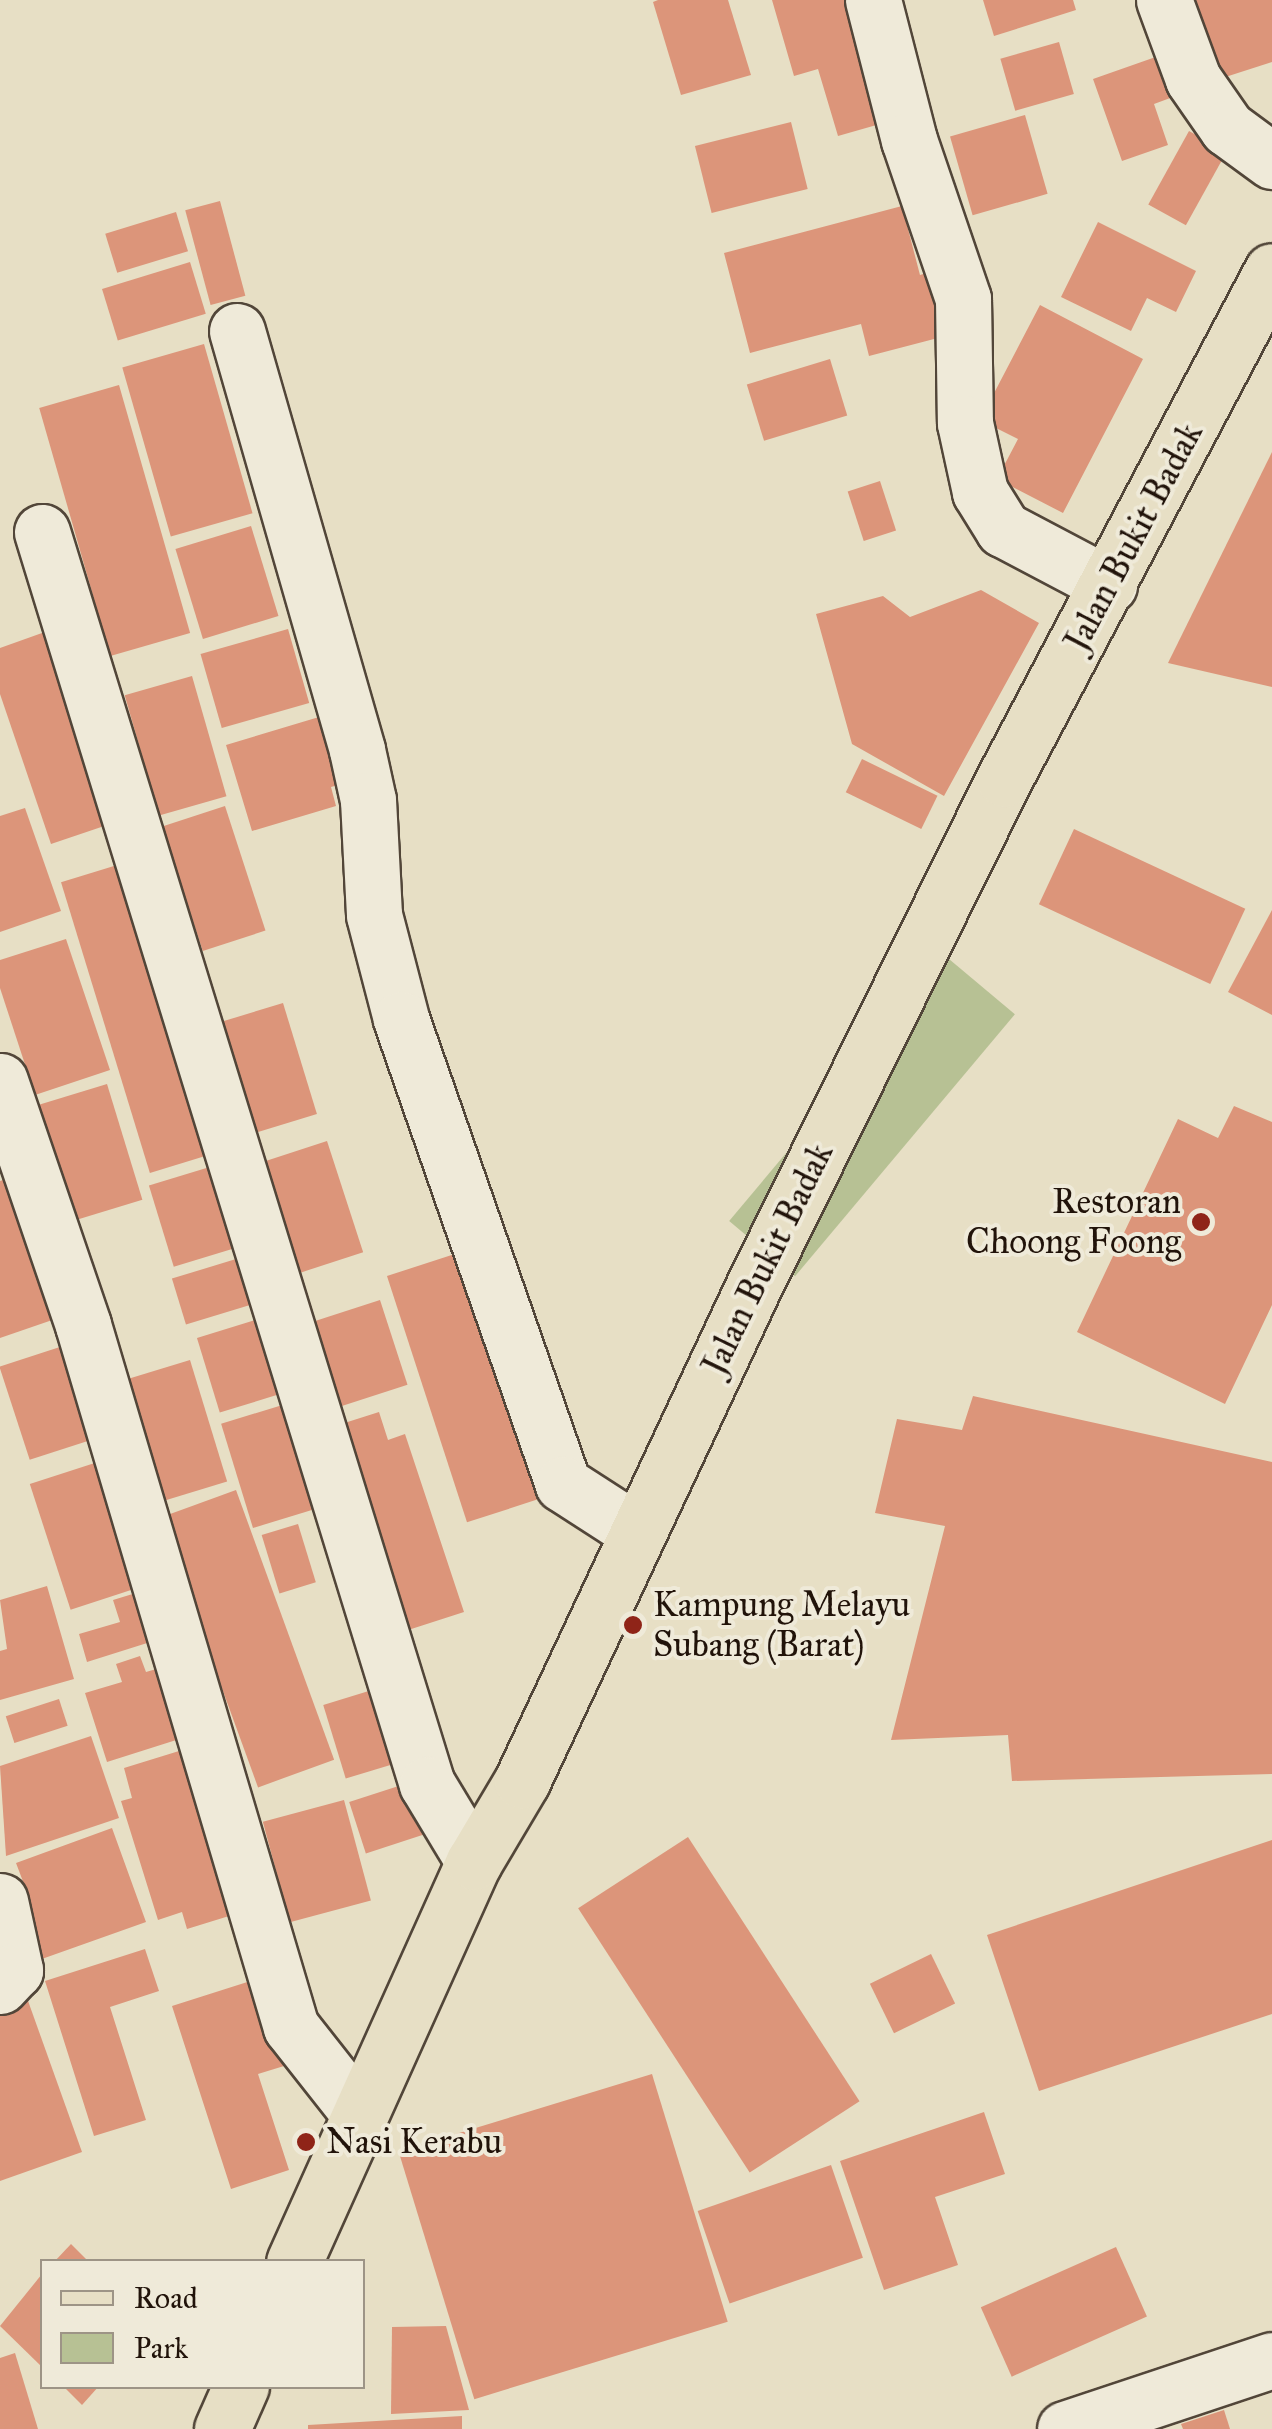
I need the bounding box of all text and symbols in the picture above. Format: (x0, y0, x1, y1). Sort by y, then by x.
street label: Jalan Bukit Badak (1056, 416, 1212, 658)
street label: Jalan Bukit Badak (694, 1136, 842, 1382)
place label: Restoran Choong Foong (966, 1181, 1181, 1263)
marker: Restoran Choong Foong (1190, 1211, 1212, 1233)
place label: Kampung Melayu Subang (Barat) (653, 1584, 910, 1666)
marker: Kampung Melayu Subang (Barat) (622, 1614, 644, 1636)
place label: Nasi Kerabu (326, 2121, 502, 2163)
marker: Nasi Kerabu (295, 2131, 317, 2153)
legend (40, 2259, 365, 2389)
text: Road (134, 2280, 198, 2316)
text: Park (134, 2330, 188, 2366)

